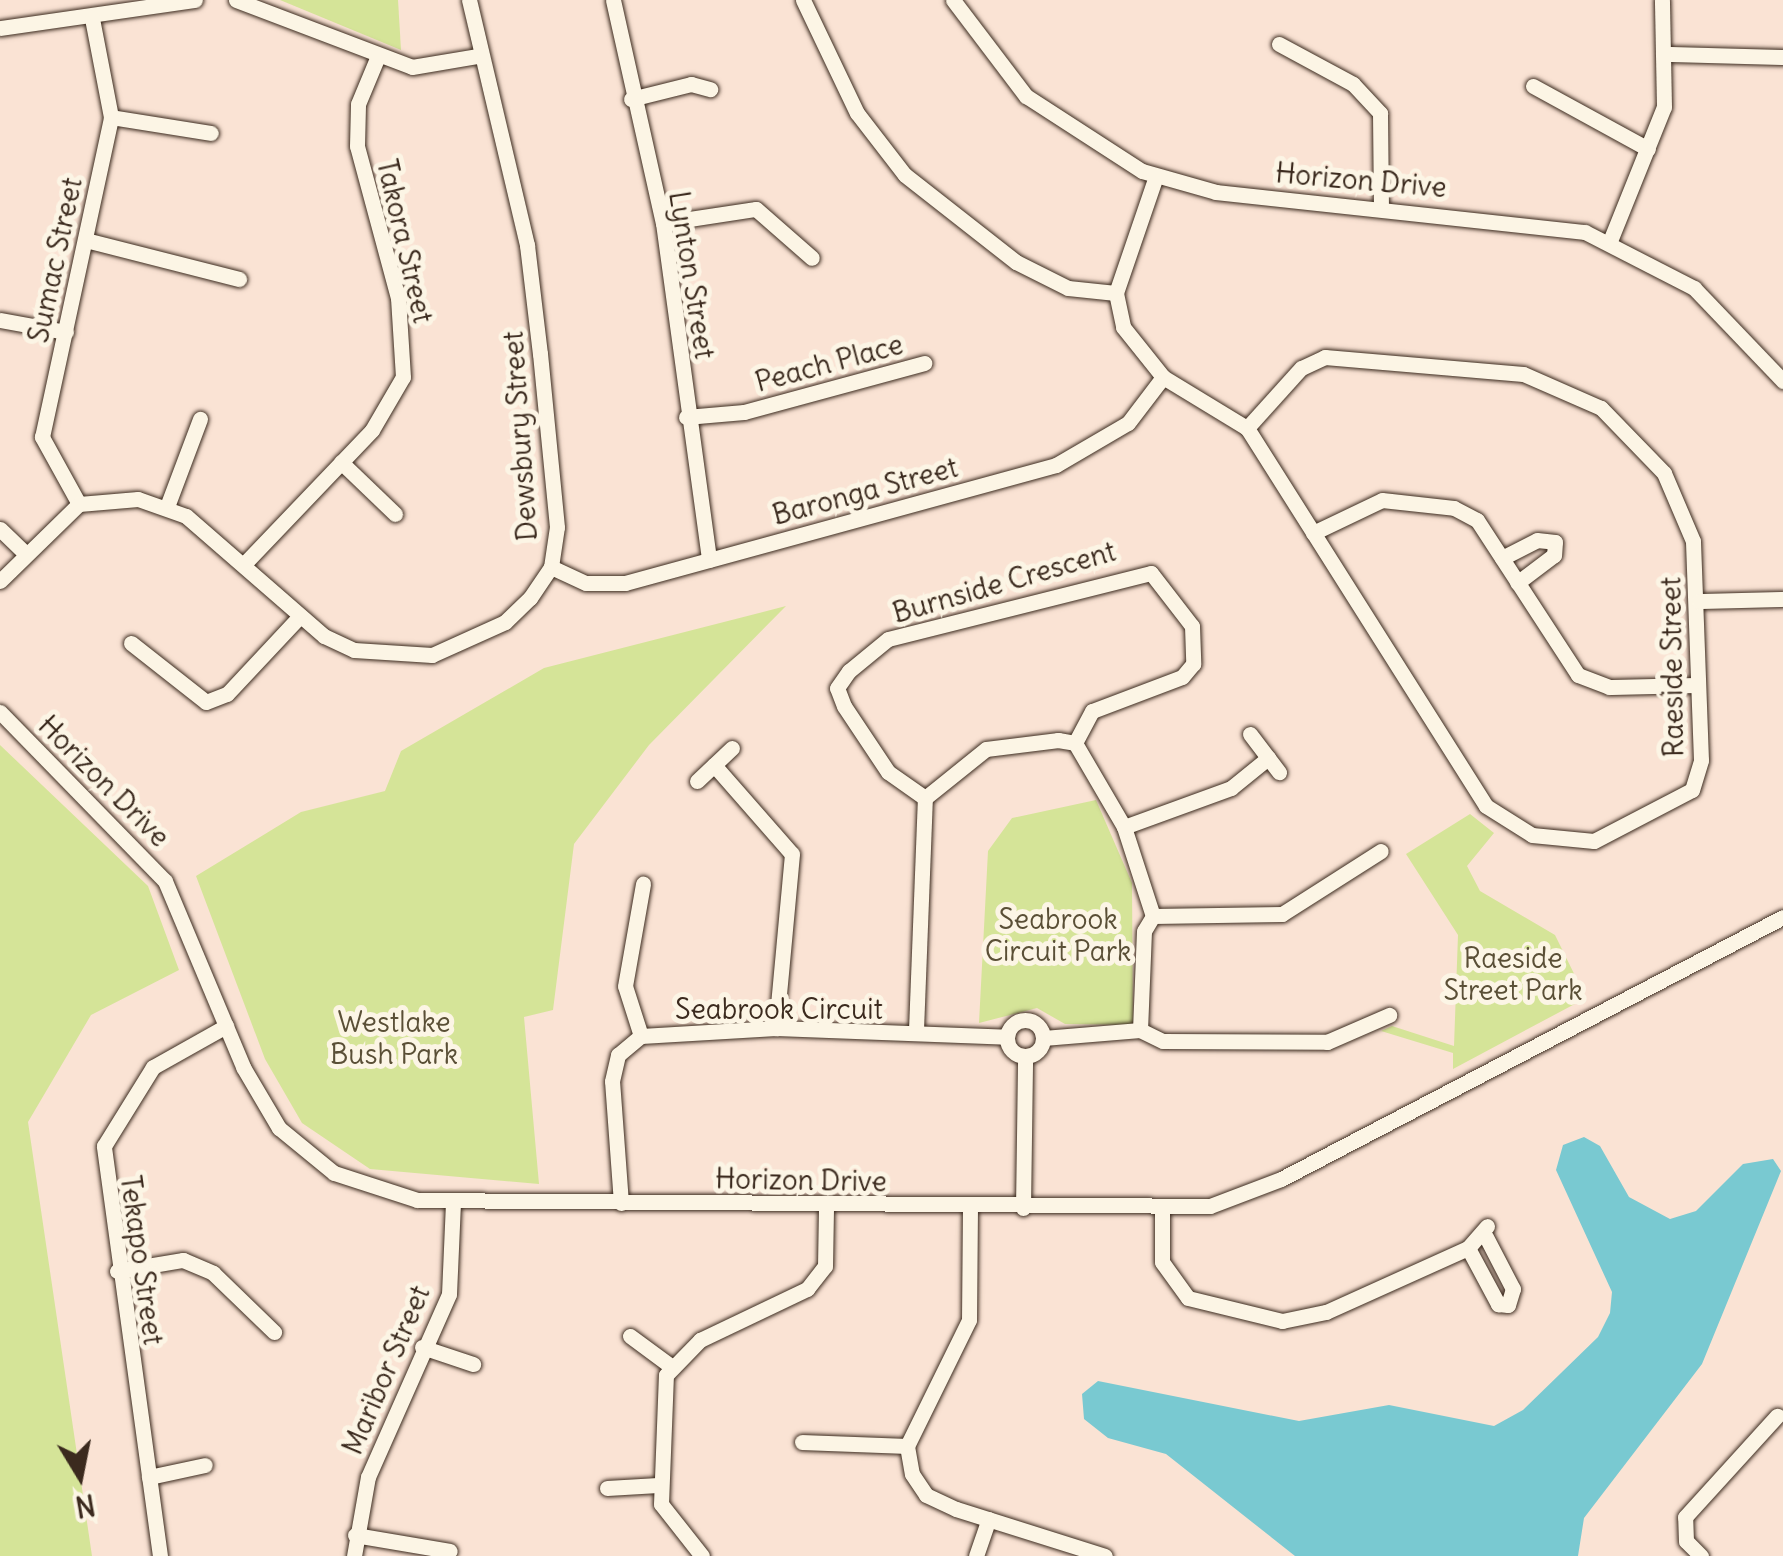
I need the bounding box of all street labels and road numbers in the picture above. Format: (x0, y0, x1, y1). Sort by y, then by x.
street label: Takora Street (370, 156, 440, 326)
street label: Horizon Drive (1274, 156, 1448, 204)
street label: Sumac Street (21, 174, 89, 346)
street label: Lynton Street (662, 189, 722, 361)
street label: Peach Place (751, 327, 907, 399)
street label: Dewsbury Street (496, 330, 544, 542)
street label: Baronga Street (769, 450, 961, 532)
street label: Burnside Crescent (889, 534, 1119, 630)
street label: Raeside Street (1654, 577, 1690, 757)
street label: Horizon Drive (31, 708, 177, 854)
street label: Seabrook Circuit (675, 992, 883, 1026)
street label: Horizon Drive (715, 1162, 887, 1198)
street label: Tekapo Street (113, 1173, 171, 1347)
street label: Maribor Street (335, 1280, 437, 1460)

